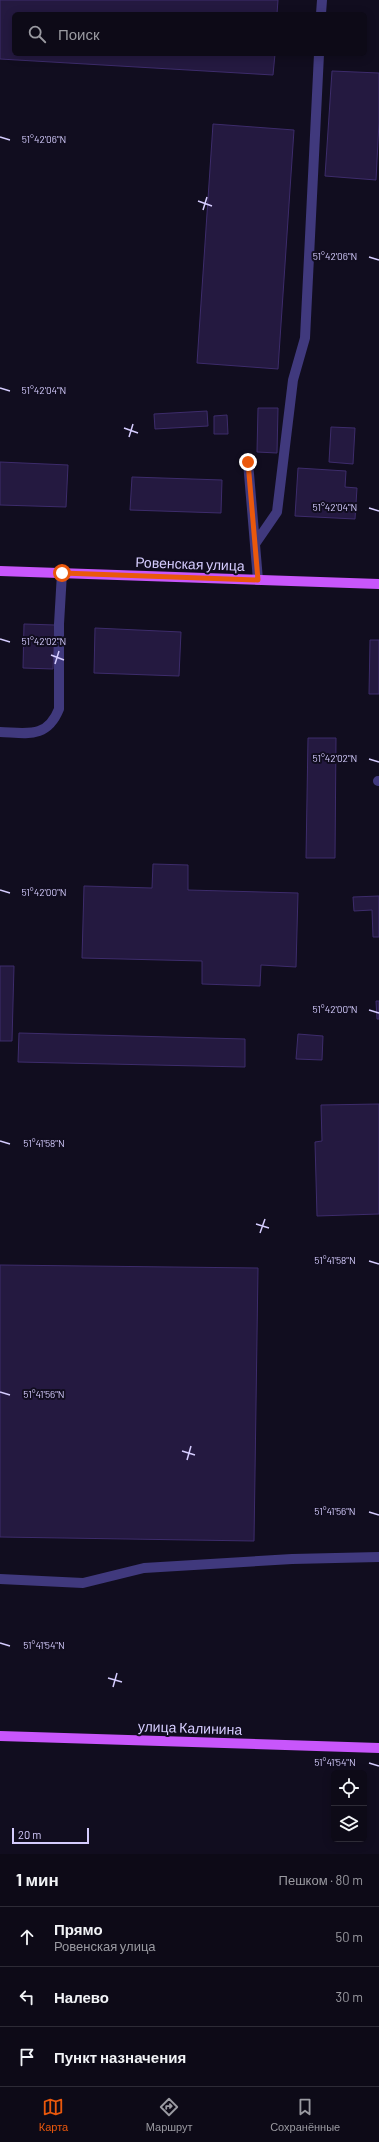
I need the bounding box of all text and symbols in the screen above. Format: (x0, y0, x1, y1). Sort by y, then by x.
search box (12, 12, 367, 56)
icon: search (26, 23, 48, 45)
text: Поиск (58, 25, 100, 43)
text: 51°42'06"N (22, 133, 66, 145)
text: 51°42'06"N (313, 250, 357, 262)
text: 51°42'04"N (22, 384, 66, 396)
route end (239, 453, 257, 471)
text: 51°42'04"N (313, 501, 357, 513)
street label: Ровенская улица (135, 553, 245, 574)
route start (53, 564, 71, 582)
text: 51°42'02"N (22, 635, 66, 647)
text: 51°42'02"N (313, 752, 357, 764)
text: 51°42'00"N (21, 886, 67, 898)
text: 51°42'00"N (312, 1003, 358, 1015)
text: 51°41'58"N (23, 1137, 65, 1149)
text: 51°41'58"N (314, 1254, 356, 1266)
text: 51°41'56"N (23, 1388, 65, 1400)
text: 51°41'56"N (314, 1505, 356, 1517)
text: 51°41'54"N (23, 1639, 65, 1651)
street label: улица Калинина (138, 1717, 243, 1738)
text: 51°41'54"N (314, 1756, 356, 1768)
map controls (331, 1770, 367, 1842)
button: locate (331, 1770, 367, 1806)
button: layers (331, 1806, 367, 1842)
scale bar (12, 1826, 89, 1845)
text: 20 m (18, 1828, 41, 1841)
text: 1 мин (16, 1869, 59, 1889)
text: Пешком · 80 m (279, 1872, 363, 1888)
text: Прямо (54, 1920, 103, 1938)
icon: ahead (16, 1926, 38, 1948)
text: 50 m (336, 1929, 363, 1945)
text: Ровенская улица (54, 1938, 156, 1954)
icon: left (16, 1986, 38, 2008)
text: Налево (54, 1988, 109, 2006)
text: 30 m (336, 1989, 363, 2005)
icon: arrive (16, 2046, 38, 2068)
text: Пункт назначения (54, 2048, 186, 2066)
tab: Карта (39, 2096, 68, 2133)
tab: Маршрут (146, 2096, 193, 2133)
tab: Сохранённые (270, 2096, 340, 2133)

